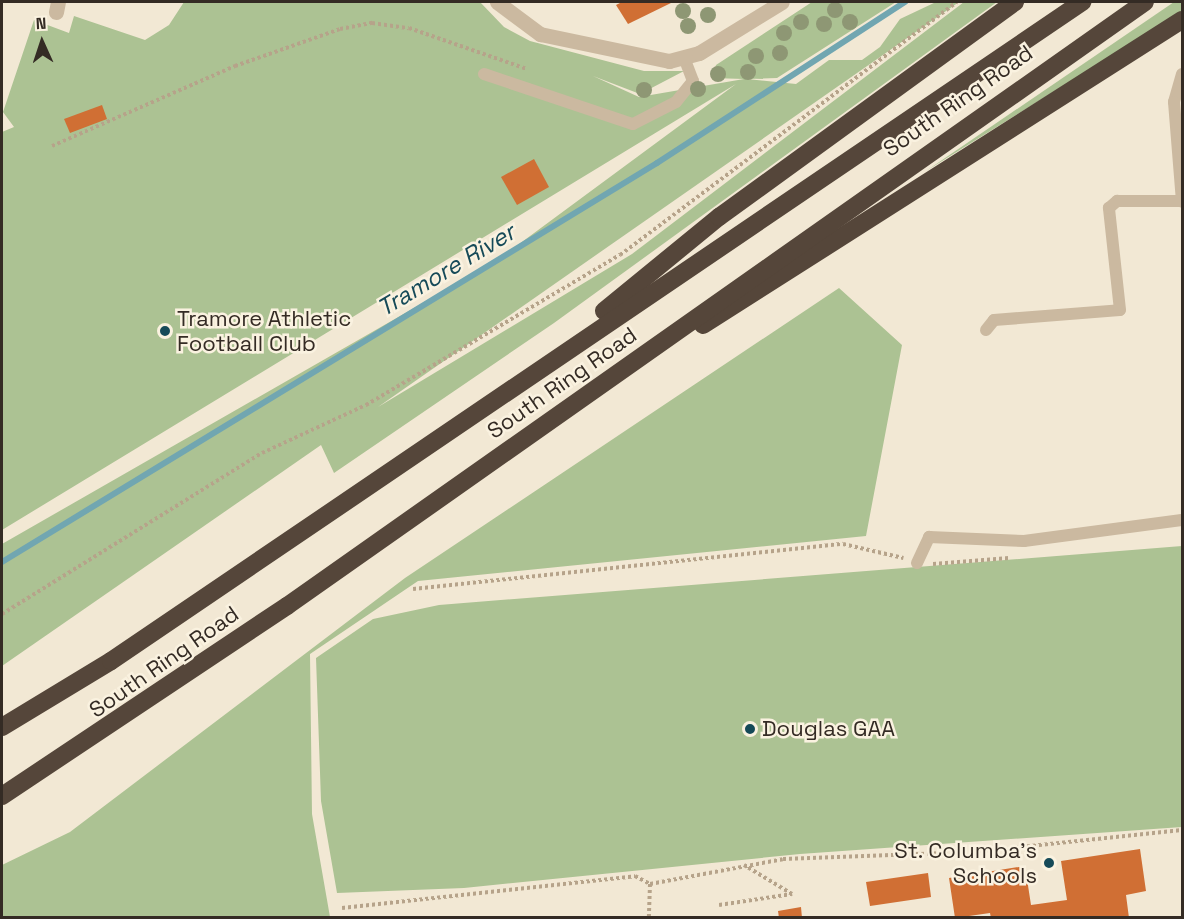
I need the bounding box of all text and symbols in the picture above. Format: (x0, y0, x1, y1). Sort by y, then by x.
north arrow (12, 12, 72, 72)
text: N (35, 13, 47, 34)
street label: South Ring Road (878, 40, 1038, 162)
water label: Tramore River (372, 218, 520, 322)
place label: Tramore Athletic Football Club (177, 305, 352, 356)
street label: South Ring Road (482, 322, 642, 444)
marker: Tramore Athletic Football Club (158, 324, 172, 338)
street label: South Ring Road (84, 601, 244, 723)
place label: Douglas GAA (762, 716, 895, 742)
marker: Douglas GAA (743, 722, 757, 736)
place label: St. Columba’s Schools (893, 837, 1037, 888)
marker: St. Columba’s Schools (1042, 856, 1056, 870)

